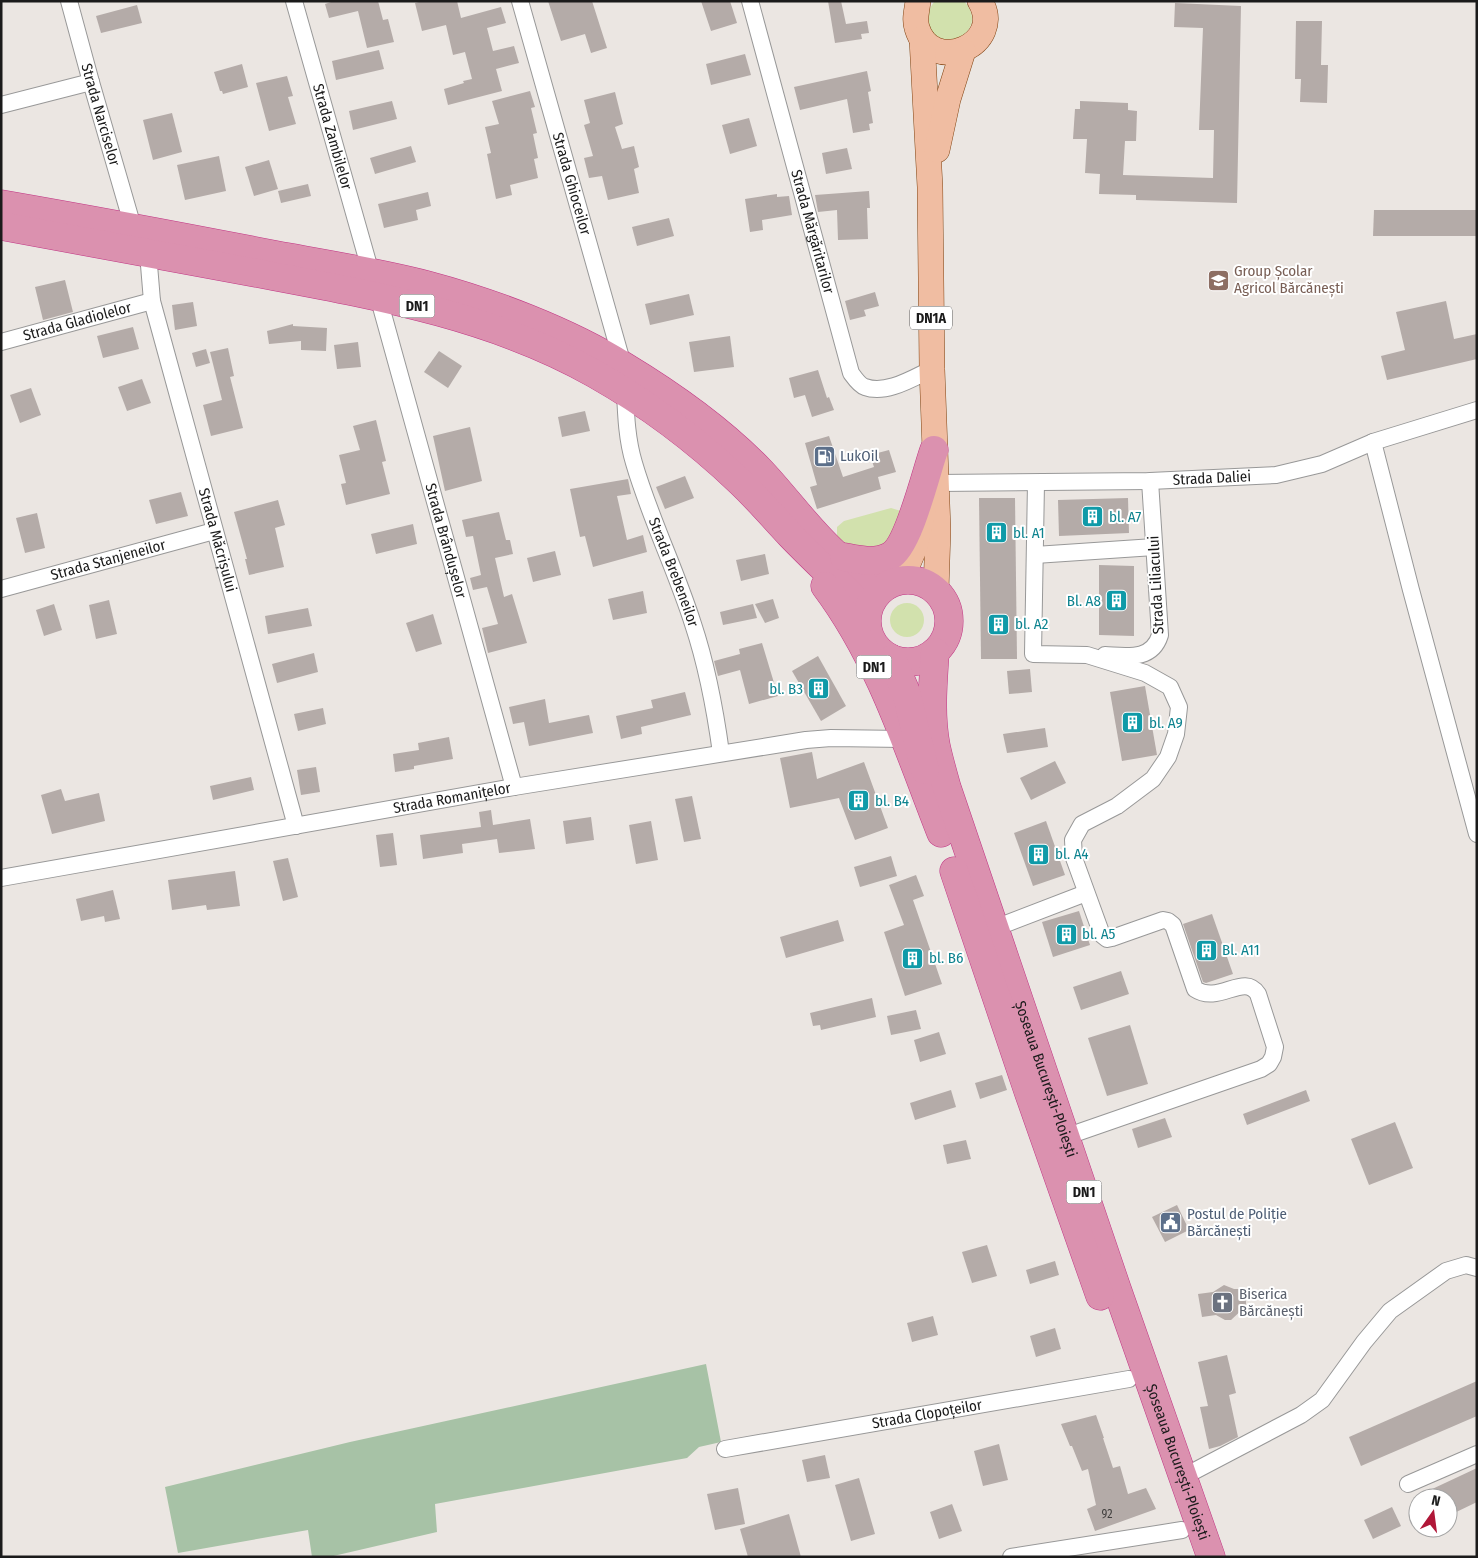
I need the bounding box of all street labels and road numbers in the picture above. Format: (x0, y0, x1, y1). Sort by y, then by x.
street label: Strada Narciselor (77, 61, 124, 169)
street label: Strada Zambilelor (309, 82, 356, 192)
street label: Strada Ghioceilor (549, 130, 595, 238)
street label: Strada Mărgăritarilor (787, 168, 838, 296)
road number: DN1 (400, 294, 434, 318)
street label: Strada Gladiolelor (21, 298, 134, 345)
road number: DN1A (910, 306, 952, 330)
street label: Strada Daliei (1172, 467, 1251, 489)
street label: Strada Brândușelor (421, 481, 470, 601)
street label: Strada Măcrișului (195, 486, 240, 594)
street label: Strada Brebeneilor (645, 515, 703, 630)
street label: Strada Stanjeneilor (49, 535, 168, 584)
street label: Strada Liliacului (1144, 535, 1168, 635)
road number: DN1 (856, 656, 892, 679)
street label: Strada Romanițelor (392, 779, 513, 817)
street label: Șoseaua București-Ploiești (1010, 998, 1081, 1160)
road number: DN1 (1066, 1180, 1102, 1204)
street label: Șoseaua București-Ploiești (1141, 1382, 1213, 1542)
street label: Strada Clopoțeilor (871, 1395, 984, 1432)

